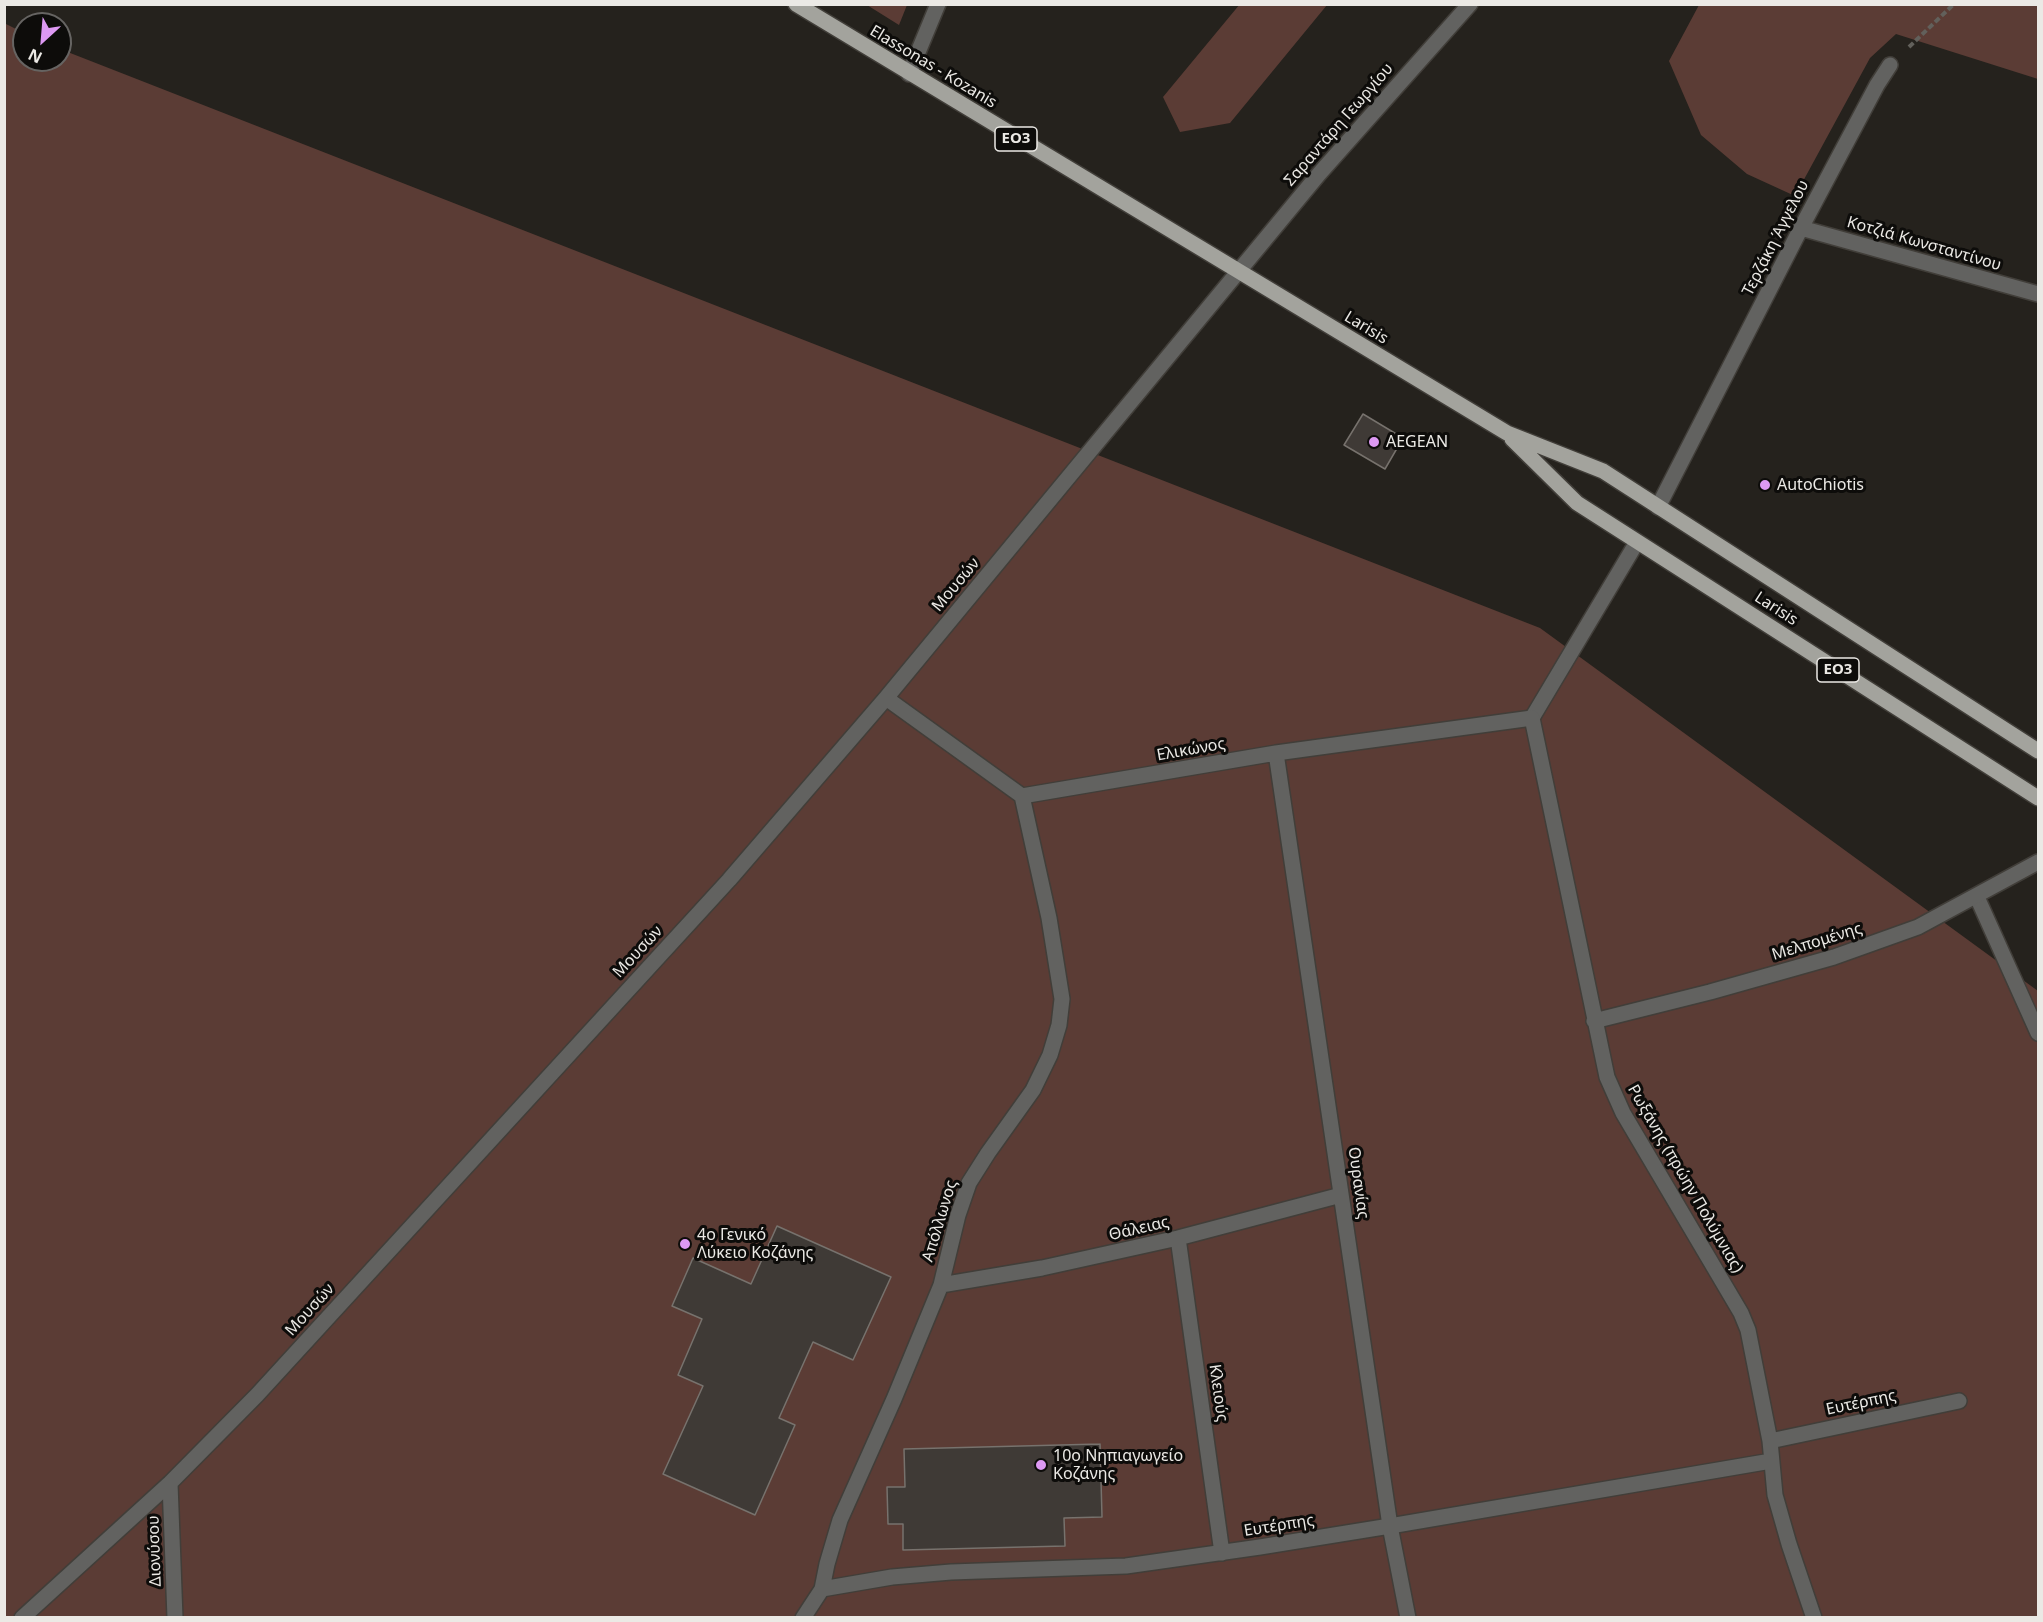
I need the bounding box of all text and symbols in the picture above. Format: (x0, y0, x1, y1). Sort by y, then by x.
north arrow (12, 12, 72, 72)
street label: Elassonas - Kozanis (866, 22, 1000, 112)
text: N (24, 44, 46, 69)
street label: Σαραντάρη Γεωργίου (1280, 60, 1398, 190)
road number: ΕΟ3 (995, 127, 1037, 151)
street label: Τερζάκη Άγγελου (1739, 177, 1813, 299)
street label: Κοτζιά Κωνσταντίνου (1845, 213, 2003, 275)
street label: Larisis (1341, 308, 1391, 348)
place label: AEGEAN (1386, 432, 1448, 452)
marker: AEGEAN (1367, 435, 1381, 449)
place label: AutoChiotis (1777, 475, 1864, 495)
marker: AutoChiotis (1758, 478, 1772, 492)
street label: Μουσών (928, 554, 984, 616)
street label: Larisis (1751, 588, 1801, 630)
road number: ΕΟ3 (1817, 658, 1859, 682)
street label: Ελικώνος (1155, 735, 1227, 765)
street label: Μελπομένης (1770, 919, 1864, 965)
street label: Μουσών (609, 922, 667, 982)
street label: Ρωξάνης (πρώην Πολύμνιας) (1623, 1081, 1747, 1277)
street label: Ουρανίας (1343, 1146, 1373, 1220)
street label: Απόλλωνος (918, 1178, 962, 1264)
street label: Θάλειας (1107, 1213, 1171, 1245)
place label: 4ο Γενικό Λύκειο Κοζάνης (697, 1225, 813, 1263)
marker: 4ο Γενικό Λύκειο Κοζάνης (678, 1237, 692, 1251)
street label: Μουσών (281, 1280, 339, 1340)
street label: Κλειούς (1204, 1363, 1232, 1423)
street label: Ευτέρπης (1824, 1386, 1898, 1420)
place label: 10ο Νηπιαγωγείο Κοζάνης (1053, 1446, 1183, 1484)
marker: 10ο Νηπιαγωγείο Κοζάνης (1034, 1458, 1048, 1472)
street label: Ευτέρπης (1243, 1511, 1315, 1541)
street label: Διονύσου (144, 1515, 166, 1587)

